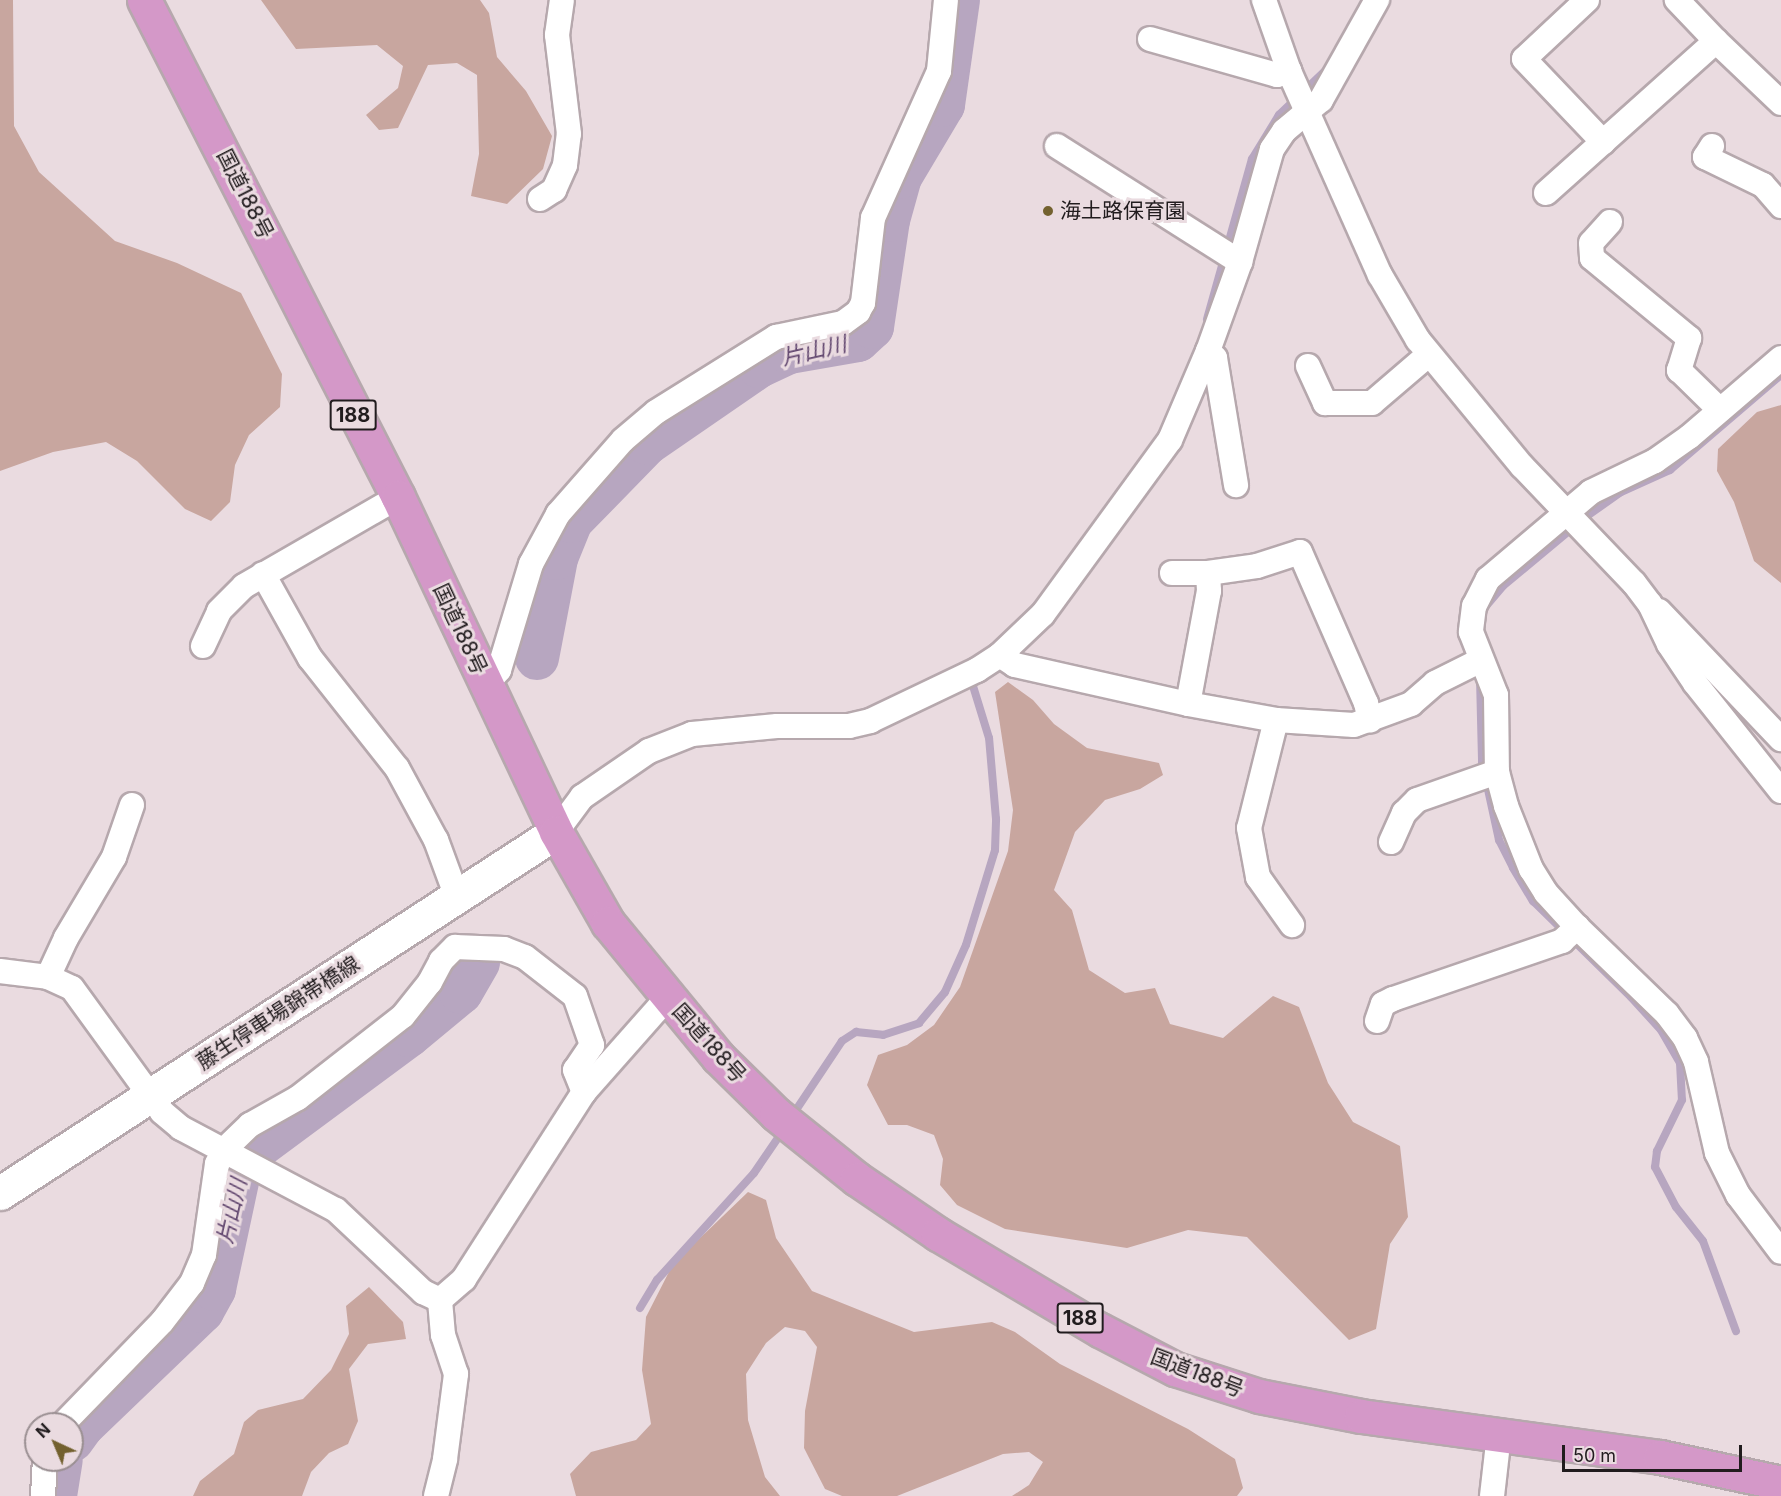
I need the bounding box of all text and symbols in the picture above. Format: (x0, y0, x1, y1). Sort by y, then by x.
street label: 国道188号 (212, 145, 278, 243)
place label: 海土路保育園 (1060, 198, 1186, 224)
marker: 海土路保育園 (1041, 204, 1055, 218)
water label: 片山川 (779, 331, 849, 371)
road number: 188 (329, 398, 377, 432)
street label: 国道188号 (428, 579, 492, 679)
street label: 藤生停車場錦帯橋線 (192, 951, 364, 1075)
street label: 国道188号 (667, 998, 751, 1088)
water label: 片山川 (212, 1176, 252, 1246)
road number: 188 (1056, 1301, 1104, 1335)
street label: 国道188号 (1147, 1344, 1247, 1402)
north arrow (24, 1412, 84, 1472)
text: N (32, 1419, 54, 1442)
scale bar (1565, 1433, 1745, 1471)
text: 50 m (1573, 1445, 1616, 1466)

